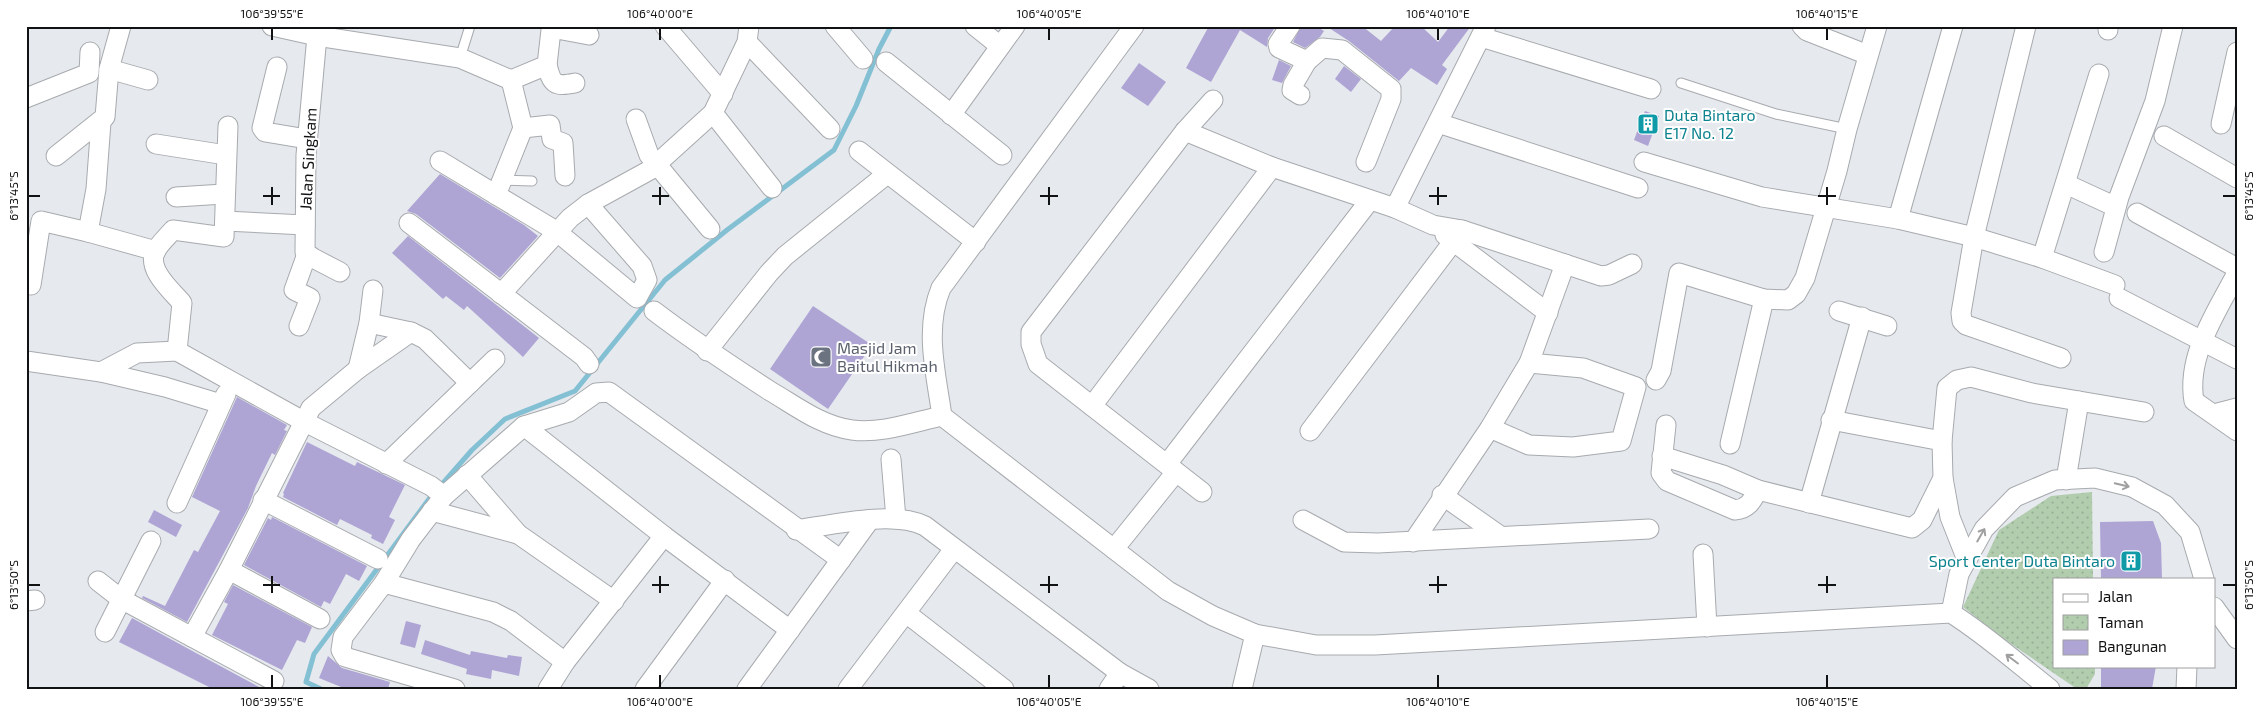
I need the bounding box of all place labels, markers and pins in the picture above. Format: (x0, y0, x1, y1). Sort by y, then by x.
place label: Duta Bintaro E17 No. 12 (1664, 105, 1756, 142)
building icon: Duta Bintaro E17 No. 12 (1636, 112, 1660, 136)
place label: Masjid Jam Baitul Hikmah (837, 338, 938, 375)
mosque icon: Masjid Jam Baitul Hikmah (809, 345, 833, 369)
building icon: Sport Center Duta Bintaro (2119, 549, 2143, 573)
place label: Sport Center Duta Bintaro (1929, 551, 2115, 570)

